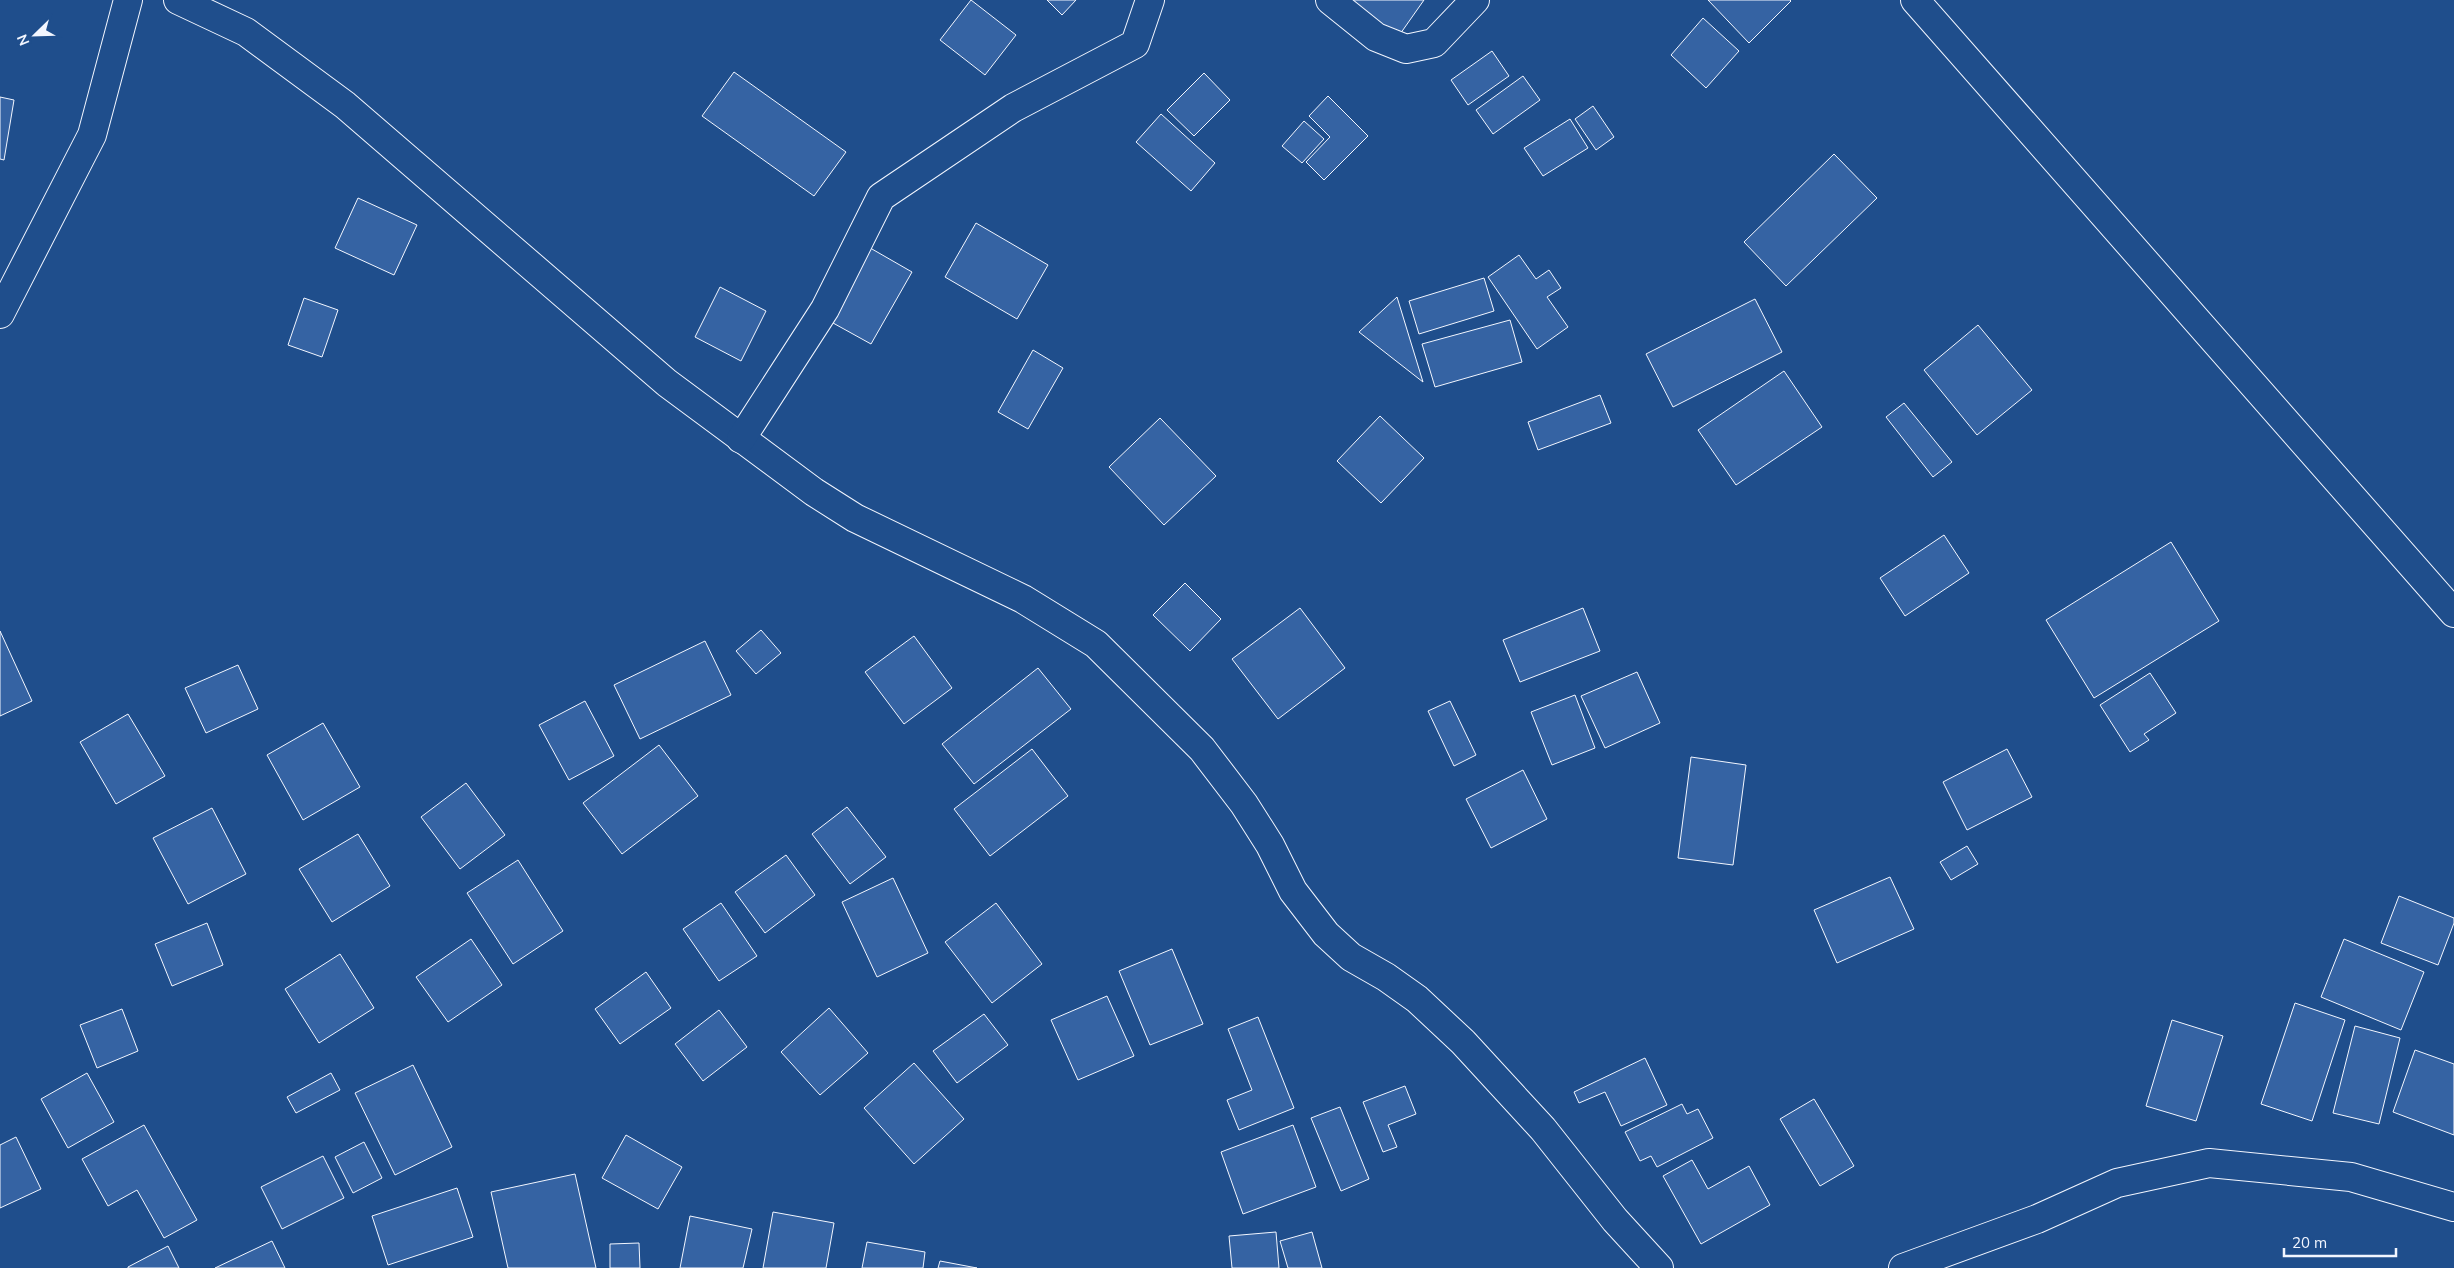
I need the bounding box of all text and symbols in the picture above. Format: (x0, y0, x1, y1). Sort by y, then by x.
north arrow (10, 10, 60, 60)
text: N (13, 32, 33, 48)
scale bar (2284, 1226, 2396, 1258)
text: 20 m (2292, 1233, 2327, 1252)

